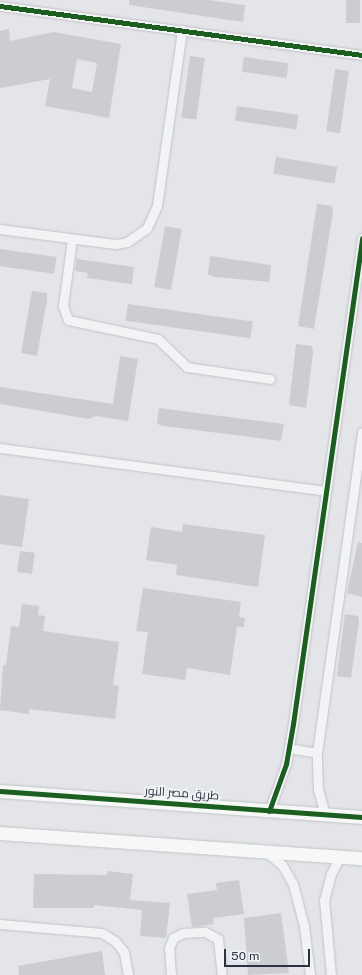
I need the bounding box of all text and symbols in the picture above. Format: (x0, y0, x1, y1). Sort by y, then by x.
street label: طريق مصر النور (144, 784, 220, 804)
scale bar (226, 941, 312, 967)
text: 50 m (231, 949, 259, 963)

